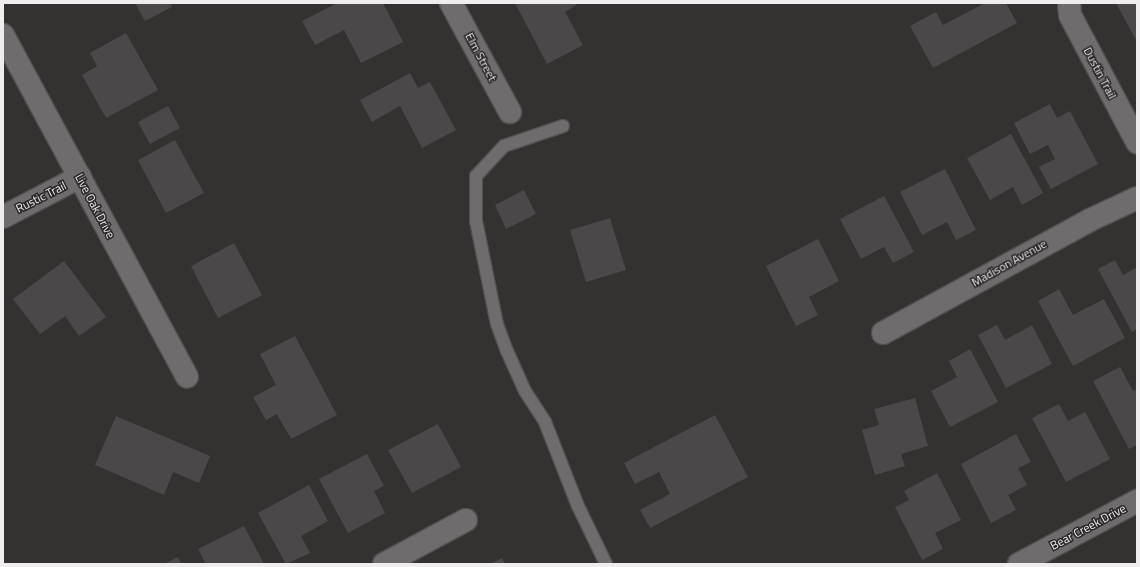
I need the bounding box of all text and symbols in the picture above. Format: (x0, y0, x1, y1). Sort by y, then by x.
street label: Elm Street (462, 30, 500, 84)
street label: Dustin Trail (1080, 45, 1120, 101)
street label: Live Oak Drive (72, 171, 118, 241)
street label: Rustic Trail (13, 178, 69, 216)
street label: Madison Avenue (969, 236, 1049, 290)
street label: Bear Creek Drive (1048, 501, 1128, 553)

